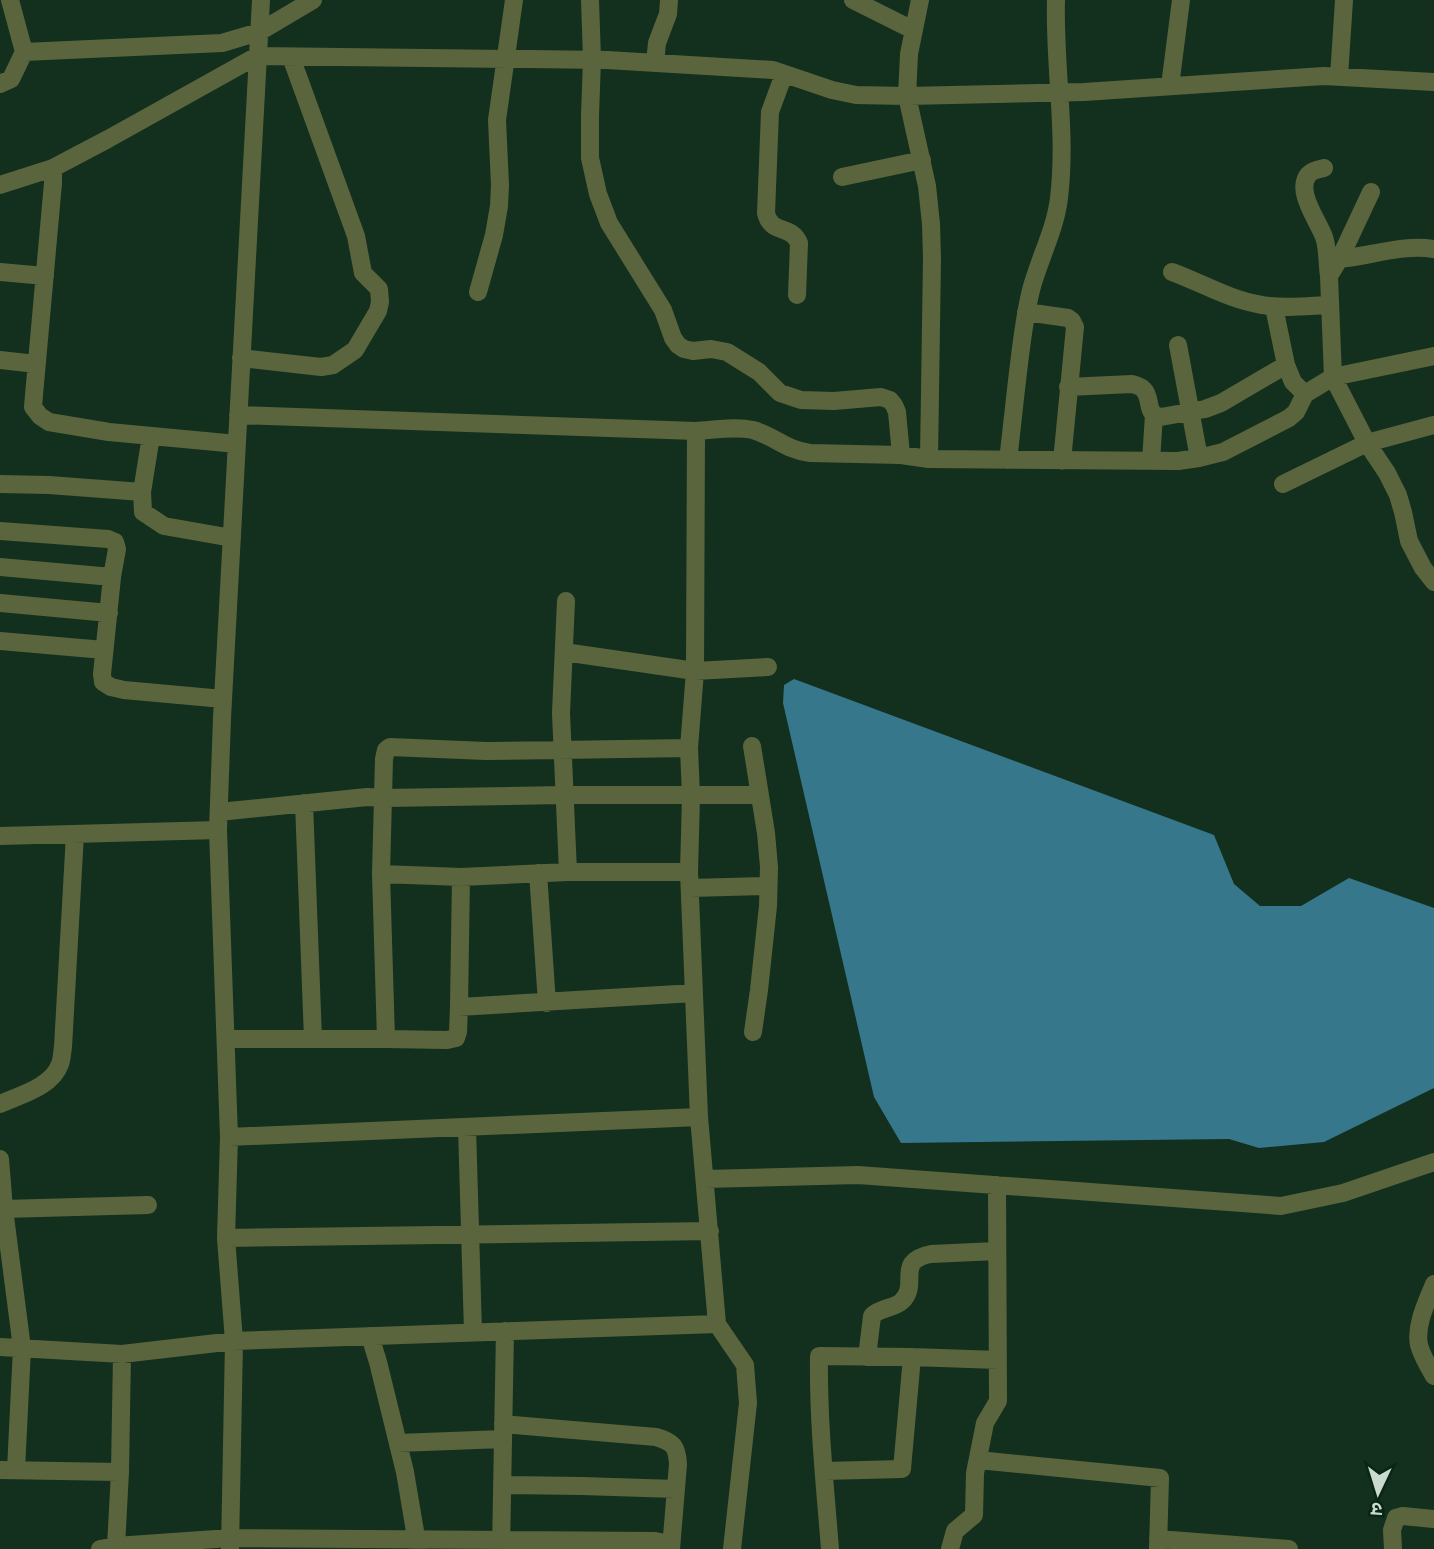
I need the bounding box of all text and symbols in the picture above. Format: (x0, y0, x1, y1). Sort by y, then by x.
north arrow (1343, 1458, 1413, 1528)
text: उ (1370, 1498, 1383, 1521)

